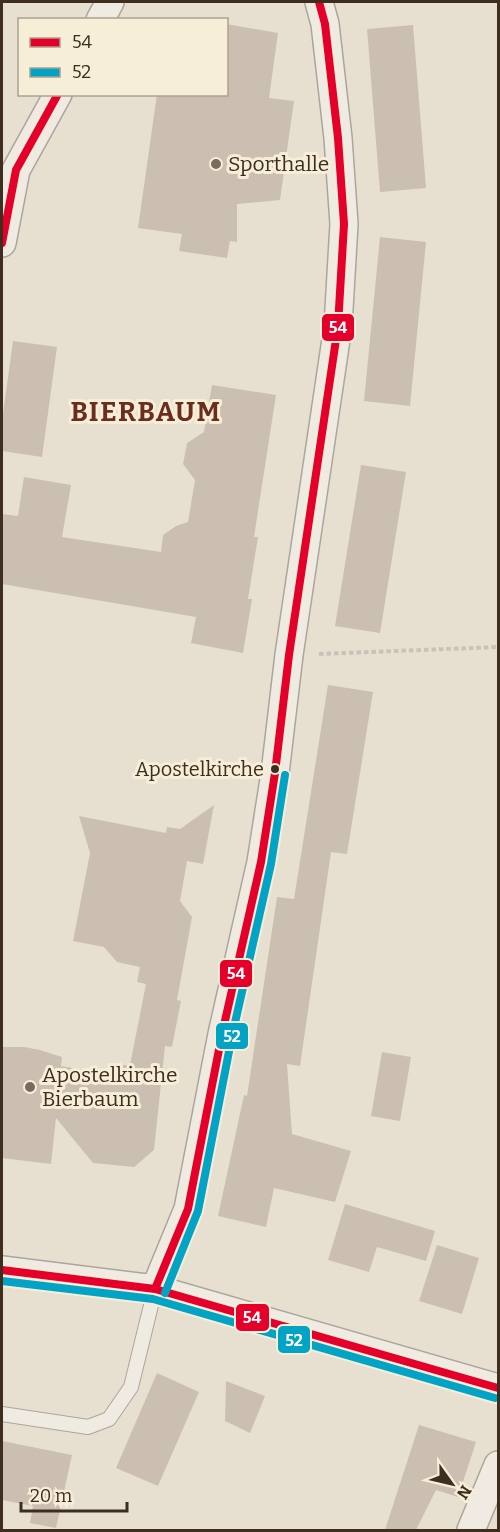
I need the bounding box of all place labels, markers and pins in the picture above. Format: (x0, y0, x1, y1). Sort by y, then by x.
place label: Sporthalle (228, 151, 329, 177)
marker: Sporthalle (209, 157, 223, 171)
place label: Apostelkirche (135, 757, 264, 781)
marker: Apostelkirche (269, 763, 281, 775)
place label: Apostelkirche Bierbaum (42, 1062, 178, 1112)
marker: Apostelkirche Bierbaum (23, 1080, 37, 1094)

